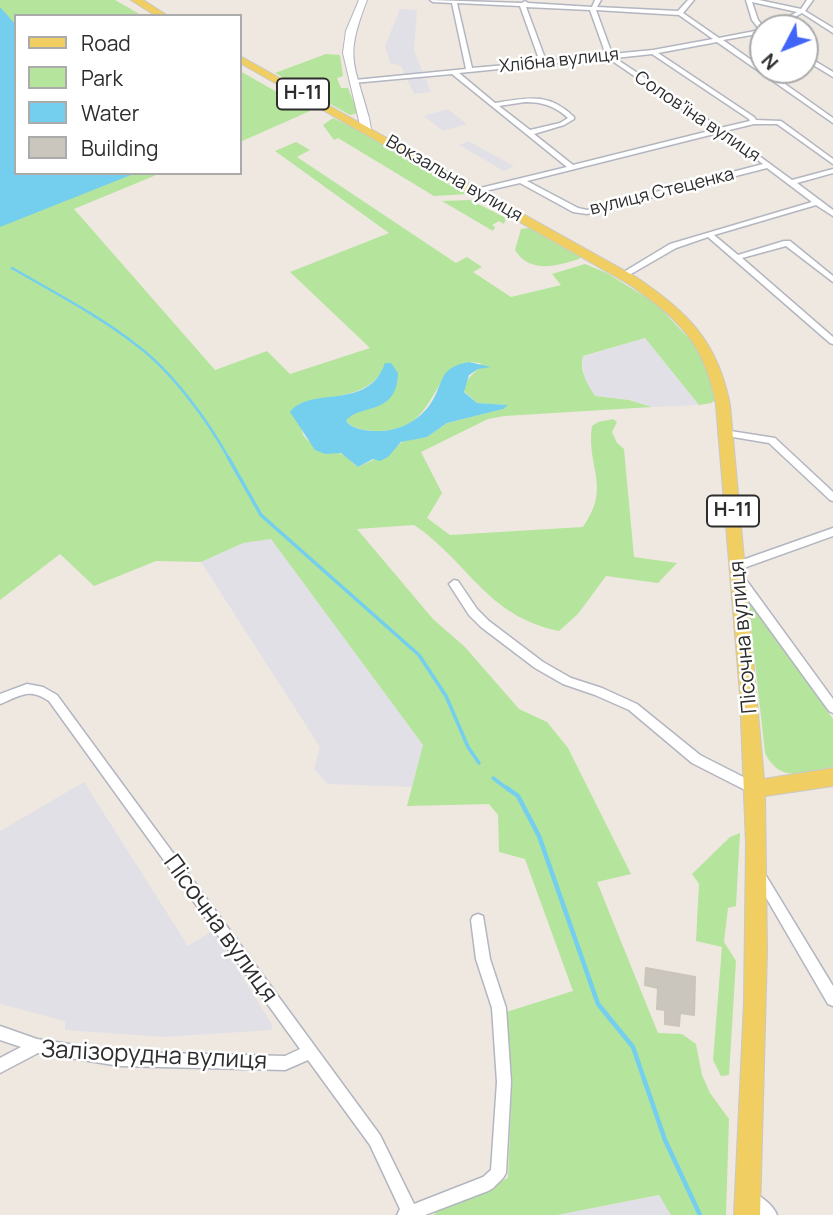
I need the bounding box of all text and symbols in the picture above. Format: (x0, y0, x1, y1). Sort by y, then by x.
legend (14, 14, 242, 175)
north arrow (749, 14, 819, 84)
text: Road (81, 29, 131, 57)
street label: Хлібна вулиця (498, 44, 620, 78)
text: N (756, 48, 784, 75)
text: Park (81, 64, 123, 92)
street label: Соловʼїна вулиця (630, 67, 764, 167)
road number: Н-11 (277, 78, 329, 110)
text: Water (81, 99, 139, 127)
street label: Вокзальна вулиця (382, 131, 526, 227)
text: Building (81, 134, 158, 162)
street label: вулиця Стеценка (588, 164, 736, 220)
road number: Н-11 (707, 496, 759, 526)
street label: Пісочна вулиця (725, 560, 763, 714)
street label: Пісочна вулиця (157, 850, 283, 1008)
street label: Залізорудна вулиця (40, 1036, 268, 1076)

